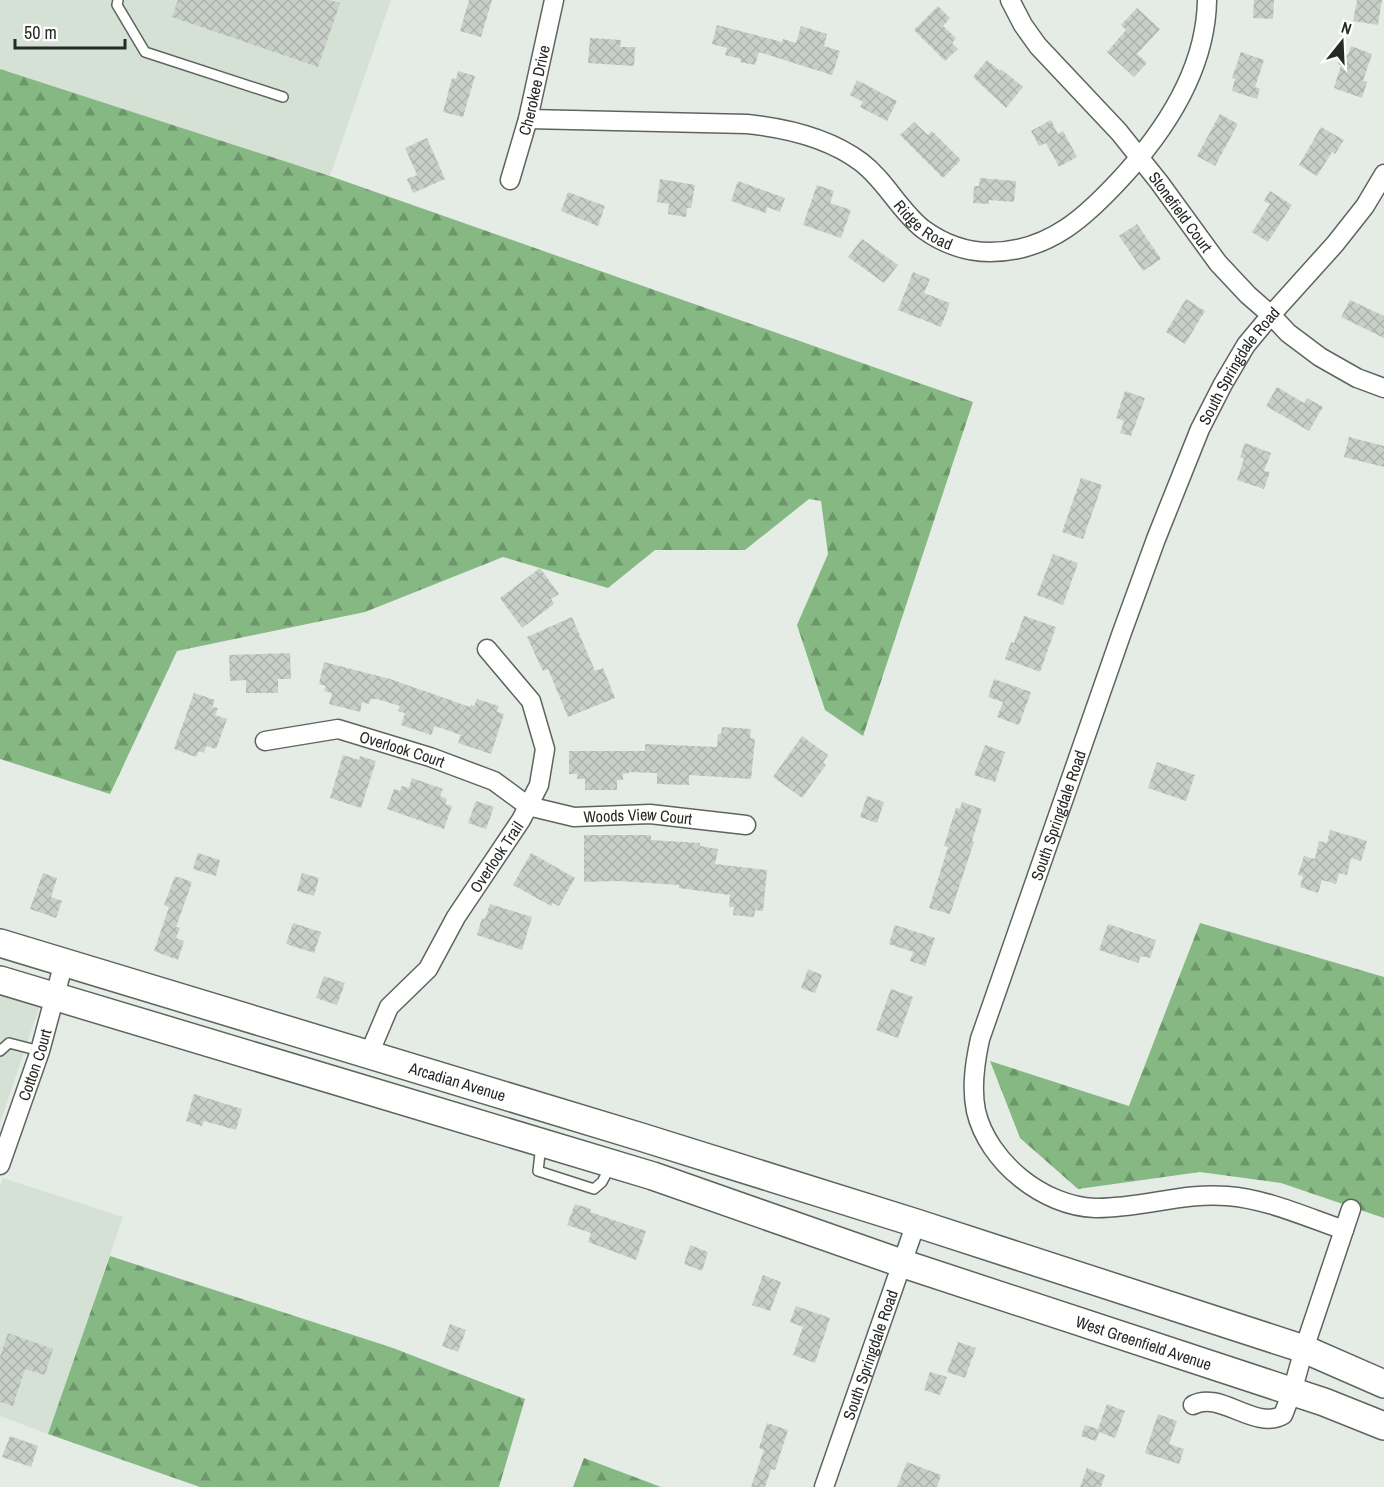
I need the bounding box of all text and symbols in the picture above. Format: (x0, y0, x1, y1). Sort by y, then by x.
scale bar (15, 12, 124, 50)
north arrow (1312, 12, 1372, 72)
text: N (1339, 16, 1355, 40)
text: 50 m (24, 20, 57, 45)
street label: Cherokee Drive (513, 43, 555, 138)
street label: Stonefield Court (1144, 167, 1218, 257)
street label: Ridge Road (889, 195, 956, 255)
street label: South Springdale Road (1193, 302, 1284, 429)
street label: Overlook Court (357, 725, 448, 773)
street label: South Springdale Road (1025, 747, 1091, 883)
street label: Woods View Court (583, 803, 694, 830)
street label: Overlook Trail (464, 817, 528, 897)
street label: Cotton Court (12, 1026, 57, 1104)
street label: Arcadian Avenue (406, 1056, 508, 1106)
street label: South Springdale Road (837, 1287, 903, 1423)
street label: West Greenfield Avenue (1073, 1310, 1214, 1375)

